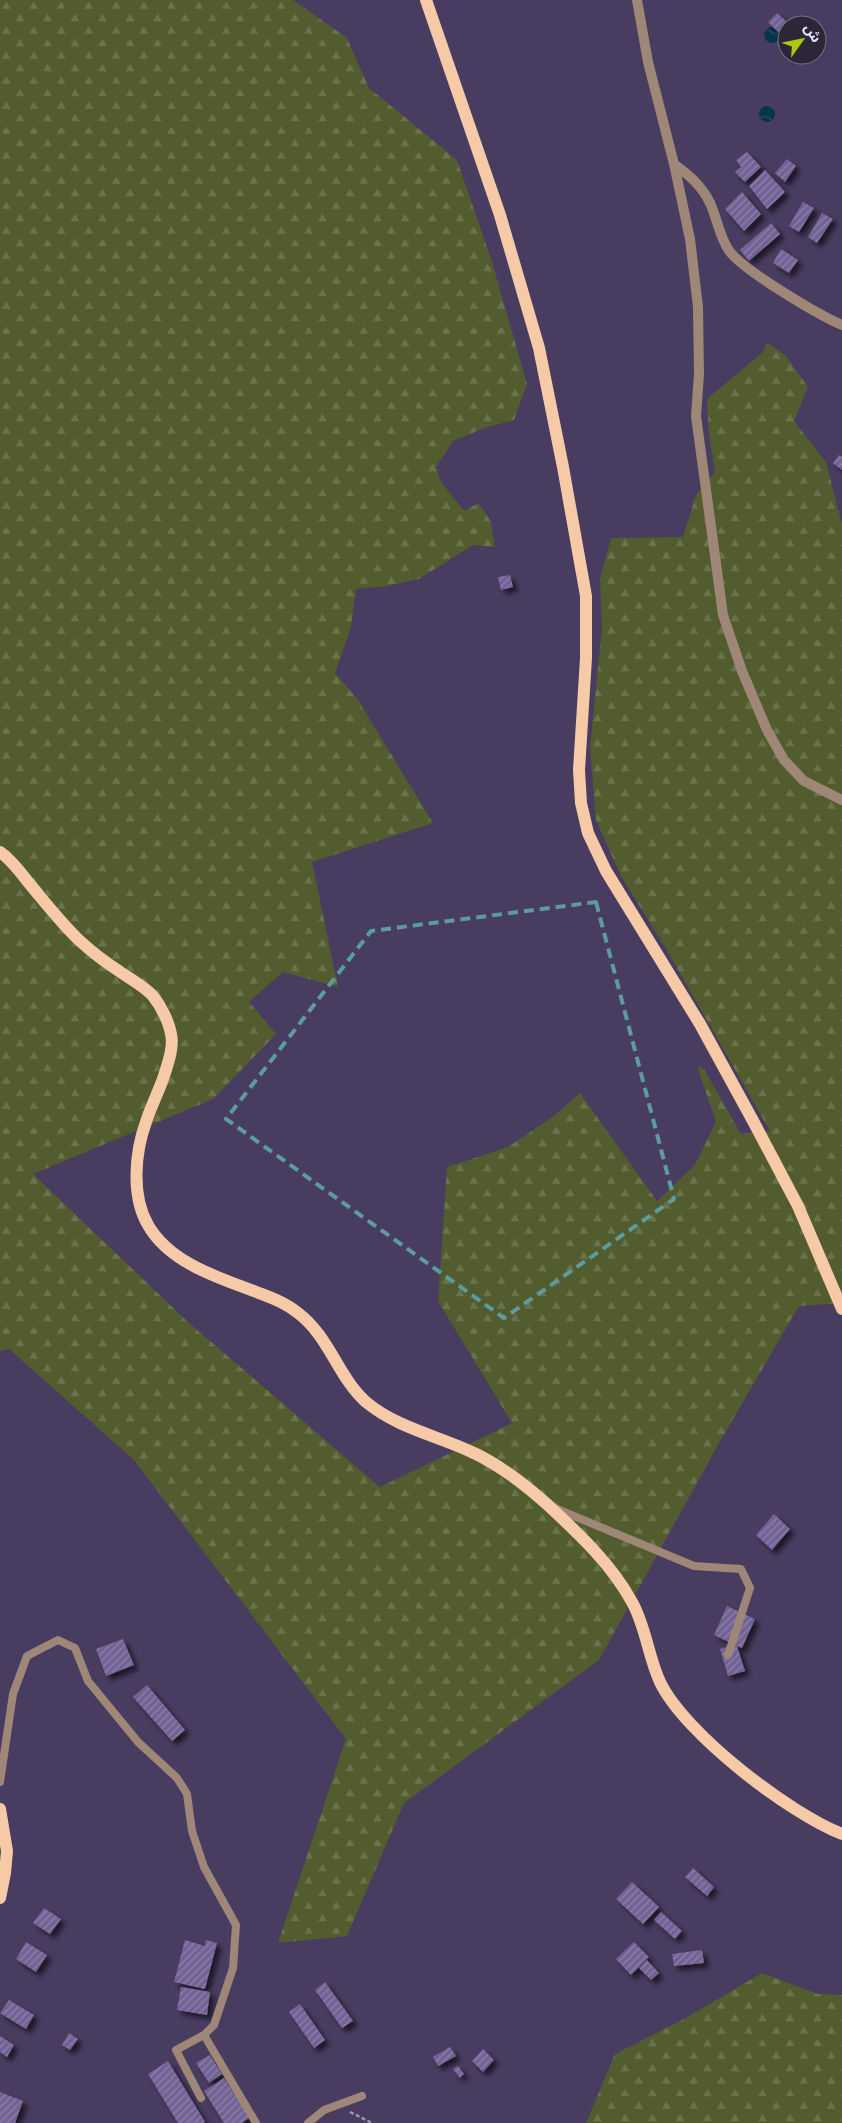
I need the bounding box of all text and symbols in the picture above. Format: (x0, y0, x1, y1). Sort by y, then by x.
north arrow (777, 15, 827, 65)
text: ش (800, 19, 827, 46)

